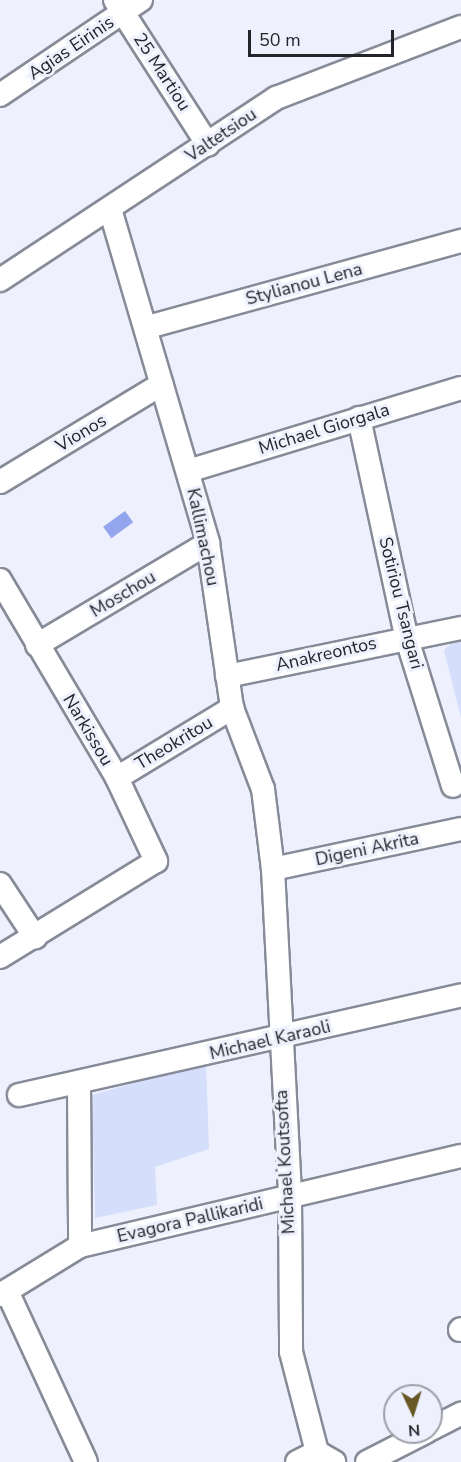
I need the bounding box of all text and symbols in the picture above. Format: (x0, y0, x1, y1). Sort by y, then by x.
street label: Agias Eirinis (24, 11, 118, 85)
scale bar (251, 18, 396, 56)
text: 50 m (259, 28, 301, 52)
street label: 25 Martiou (129, 29, 195, 115)
street label: Valtetsiou (181, 103, 261, 167)
street label: Stylianou Lena (243, 258, 365, 310)
street label: Michael Giorgala (256, 399, 392, 459)
street label: Vionos (52, 409, 110, 457)
street label: Kallimachou (182, 486, 224, 588)
street label: Sotiriou Tsangari (374, 535, 428, 671)
street label: Moschou (86, 566, 160, 622)
street label: Anakreontos (273, 632, 379, 676)
street label: Narkissou (58, 690, 118, 770)
street label: Theokritou (131, 711, 217, 775)
street label: Digeni Akrita (313, 827, 421, 871)
street label: Michael Karaoli (207, 1016, 333, 1064)
street label: Michael Koutsofta (270, 1089, 300, 1235)
street label: Evagora Pallikaridi (115, 1193, 265, 1247)
north arrow (383, 1384, 443, 1444)
text: N (407, 1419, 421, 1441)

